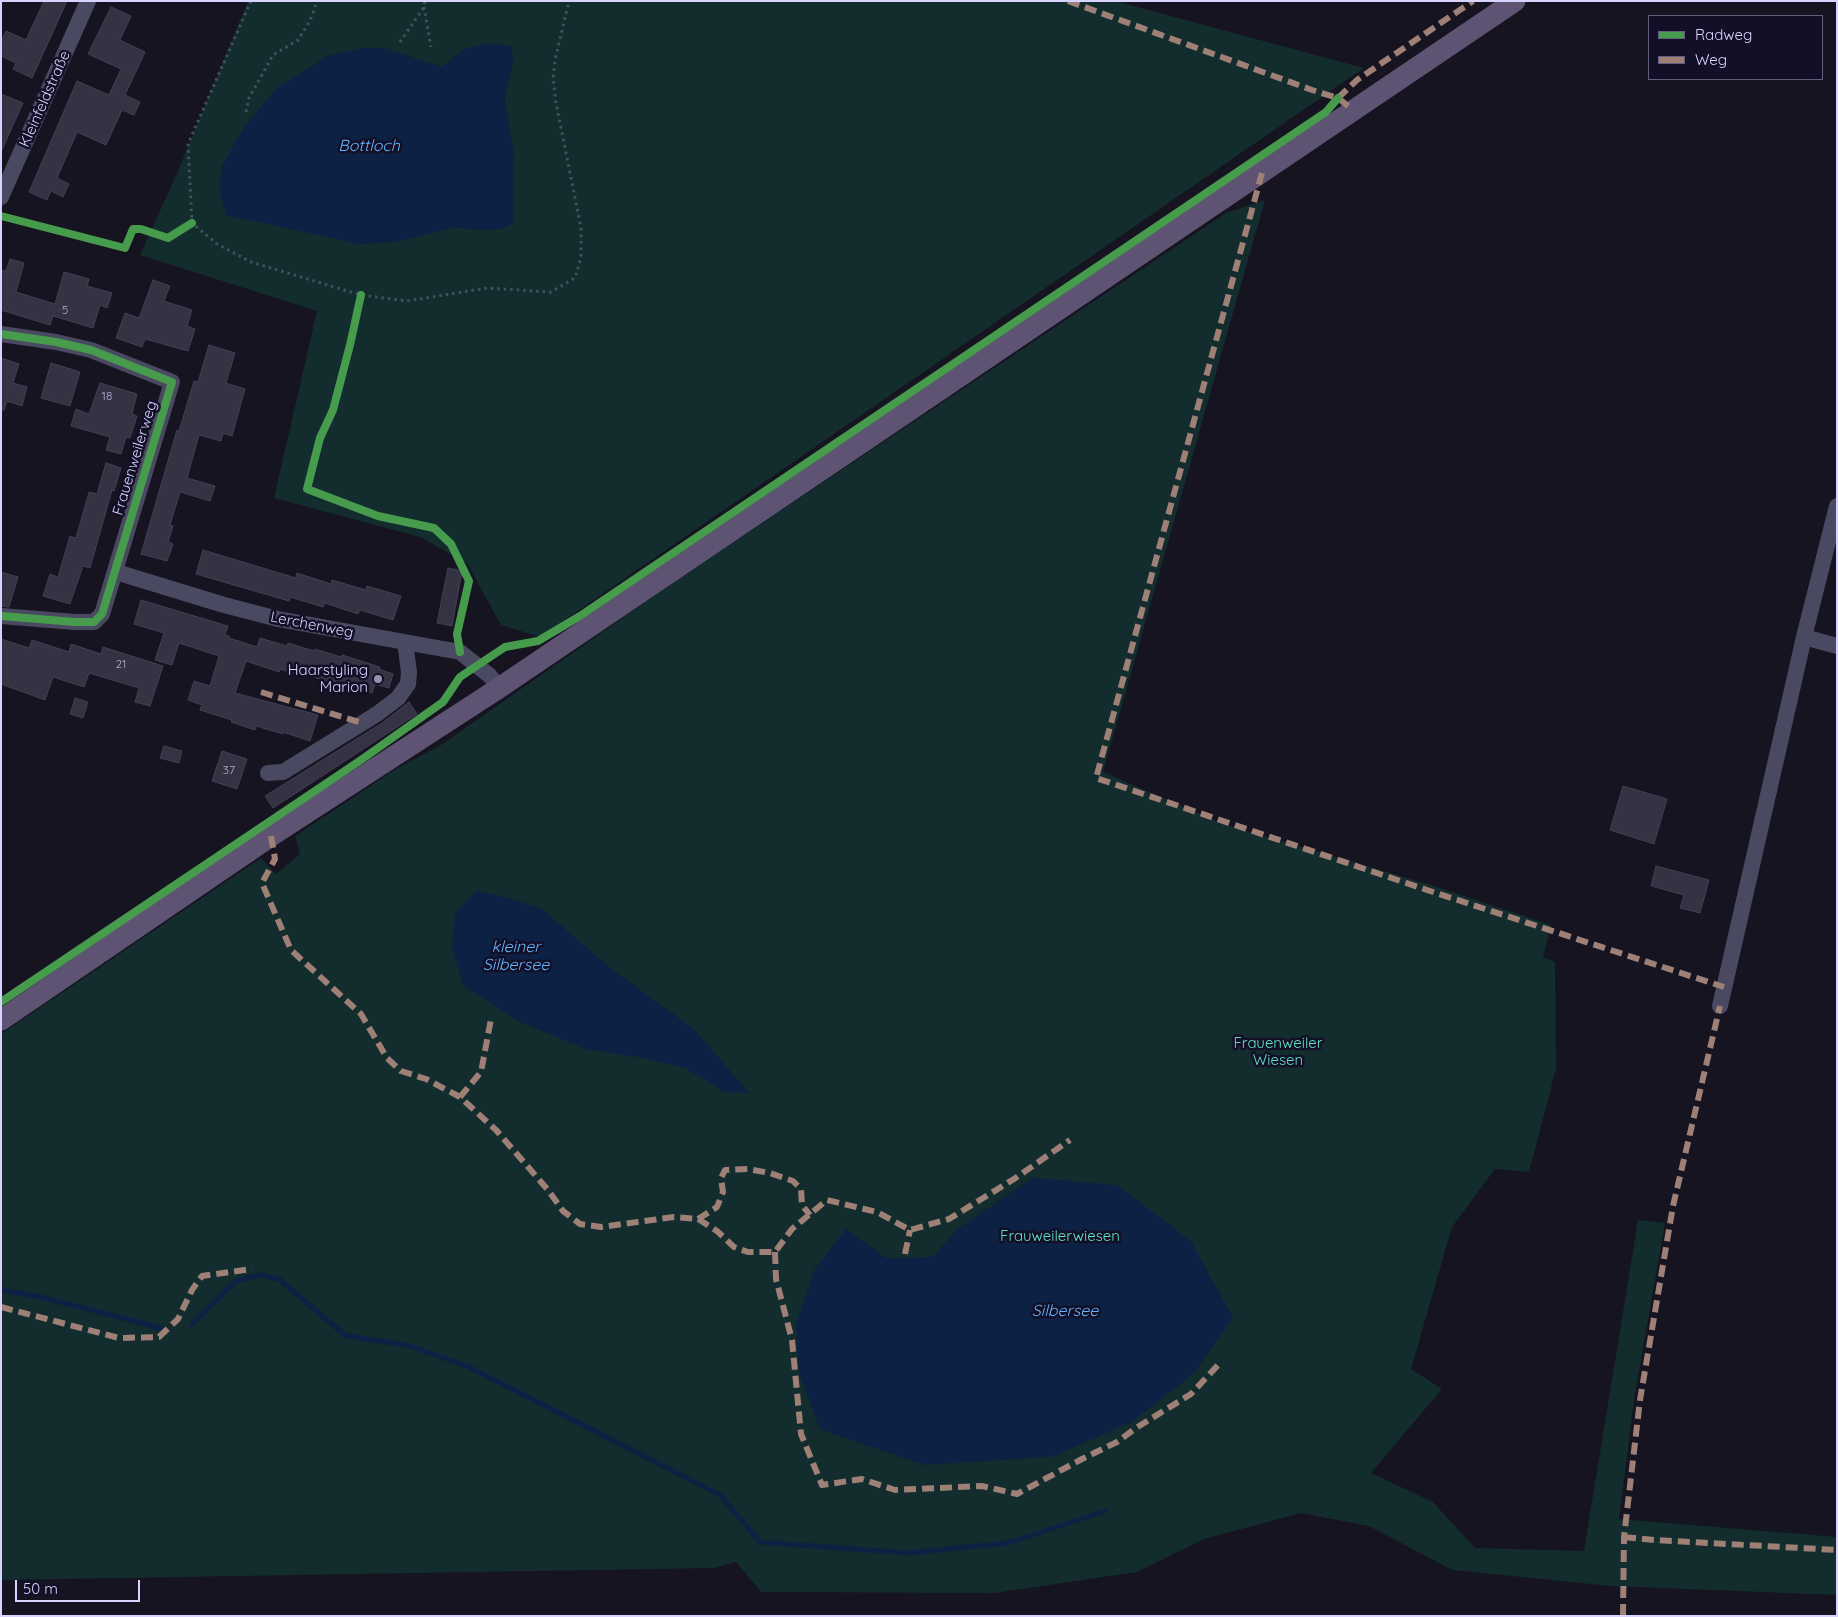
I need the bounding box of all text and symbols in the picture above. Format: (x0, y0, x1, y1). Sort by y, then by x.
legend (1648, 15, 1823, 80)
text: Radweg (1695, 25, 1752, 44)
street label: Kleinfeldstraße (16, 48, 74, 150)
text: Weg (1695, 50, 1727, 69)
water label: Bottloch (338, 136, 400, 156)
house number: 5 (62, 303, 68, 317)
house number: 18 (102, 389, 112, 403)
street label: Frauenweilerweg (109, 399, 161, 517)
street label: Lerchenweg (269, 608, 355, 642)
house number: 21 (115, 657, 127, 671)
place label: Haarstyling Marion (288, 661, 368, 696)
marker: Haarstyling Marion (372, 673, 384, 685)
house number: 37 (223, 763, 235, 777)
water label: kleiner Silbersee (483, 937, 549, 975)
park label: Frauenweiler Wiesen (1233, 1034, 1323, 1069)
park label: Frauweilerwiesen (1000, 1227, 1120, 1245)
water label: Silbersee (1032, 1301, 1098, 1321)
scale bar (18, 1570, 142, 1602)
text: 50 m (23, 1579, 58, 1598)

